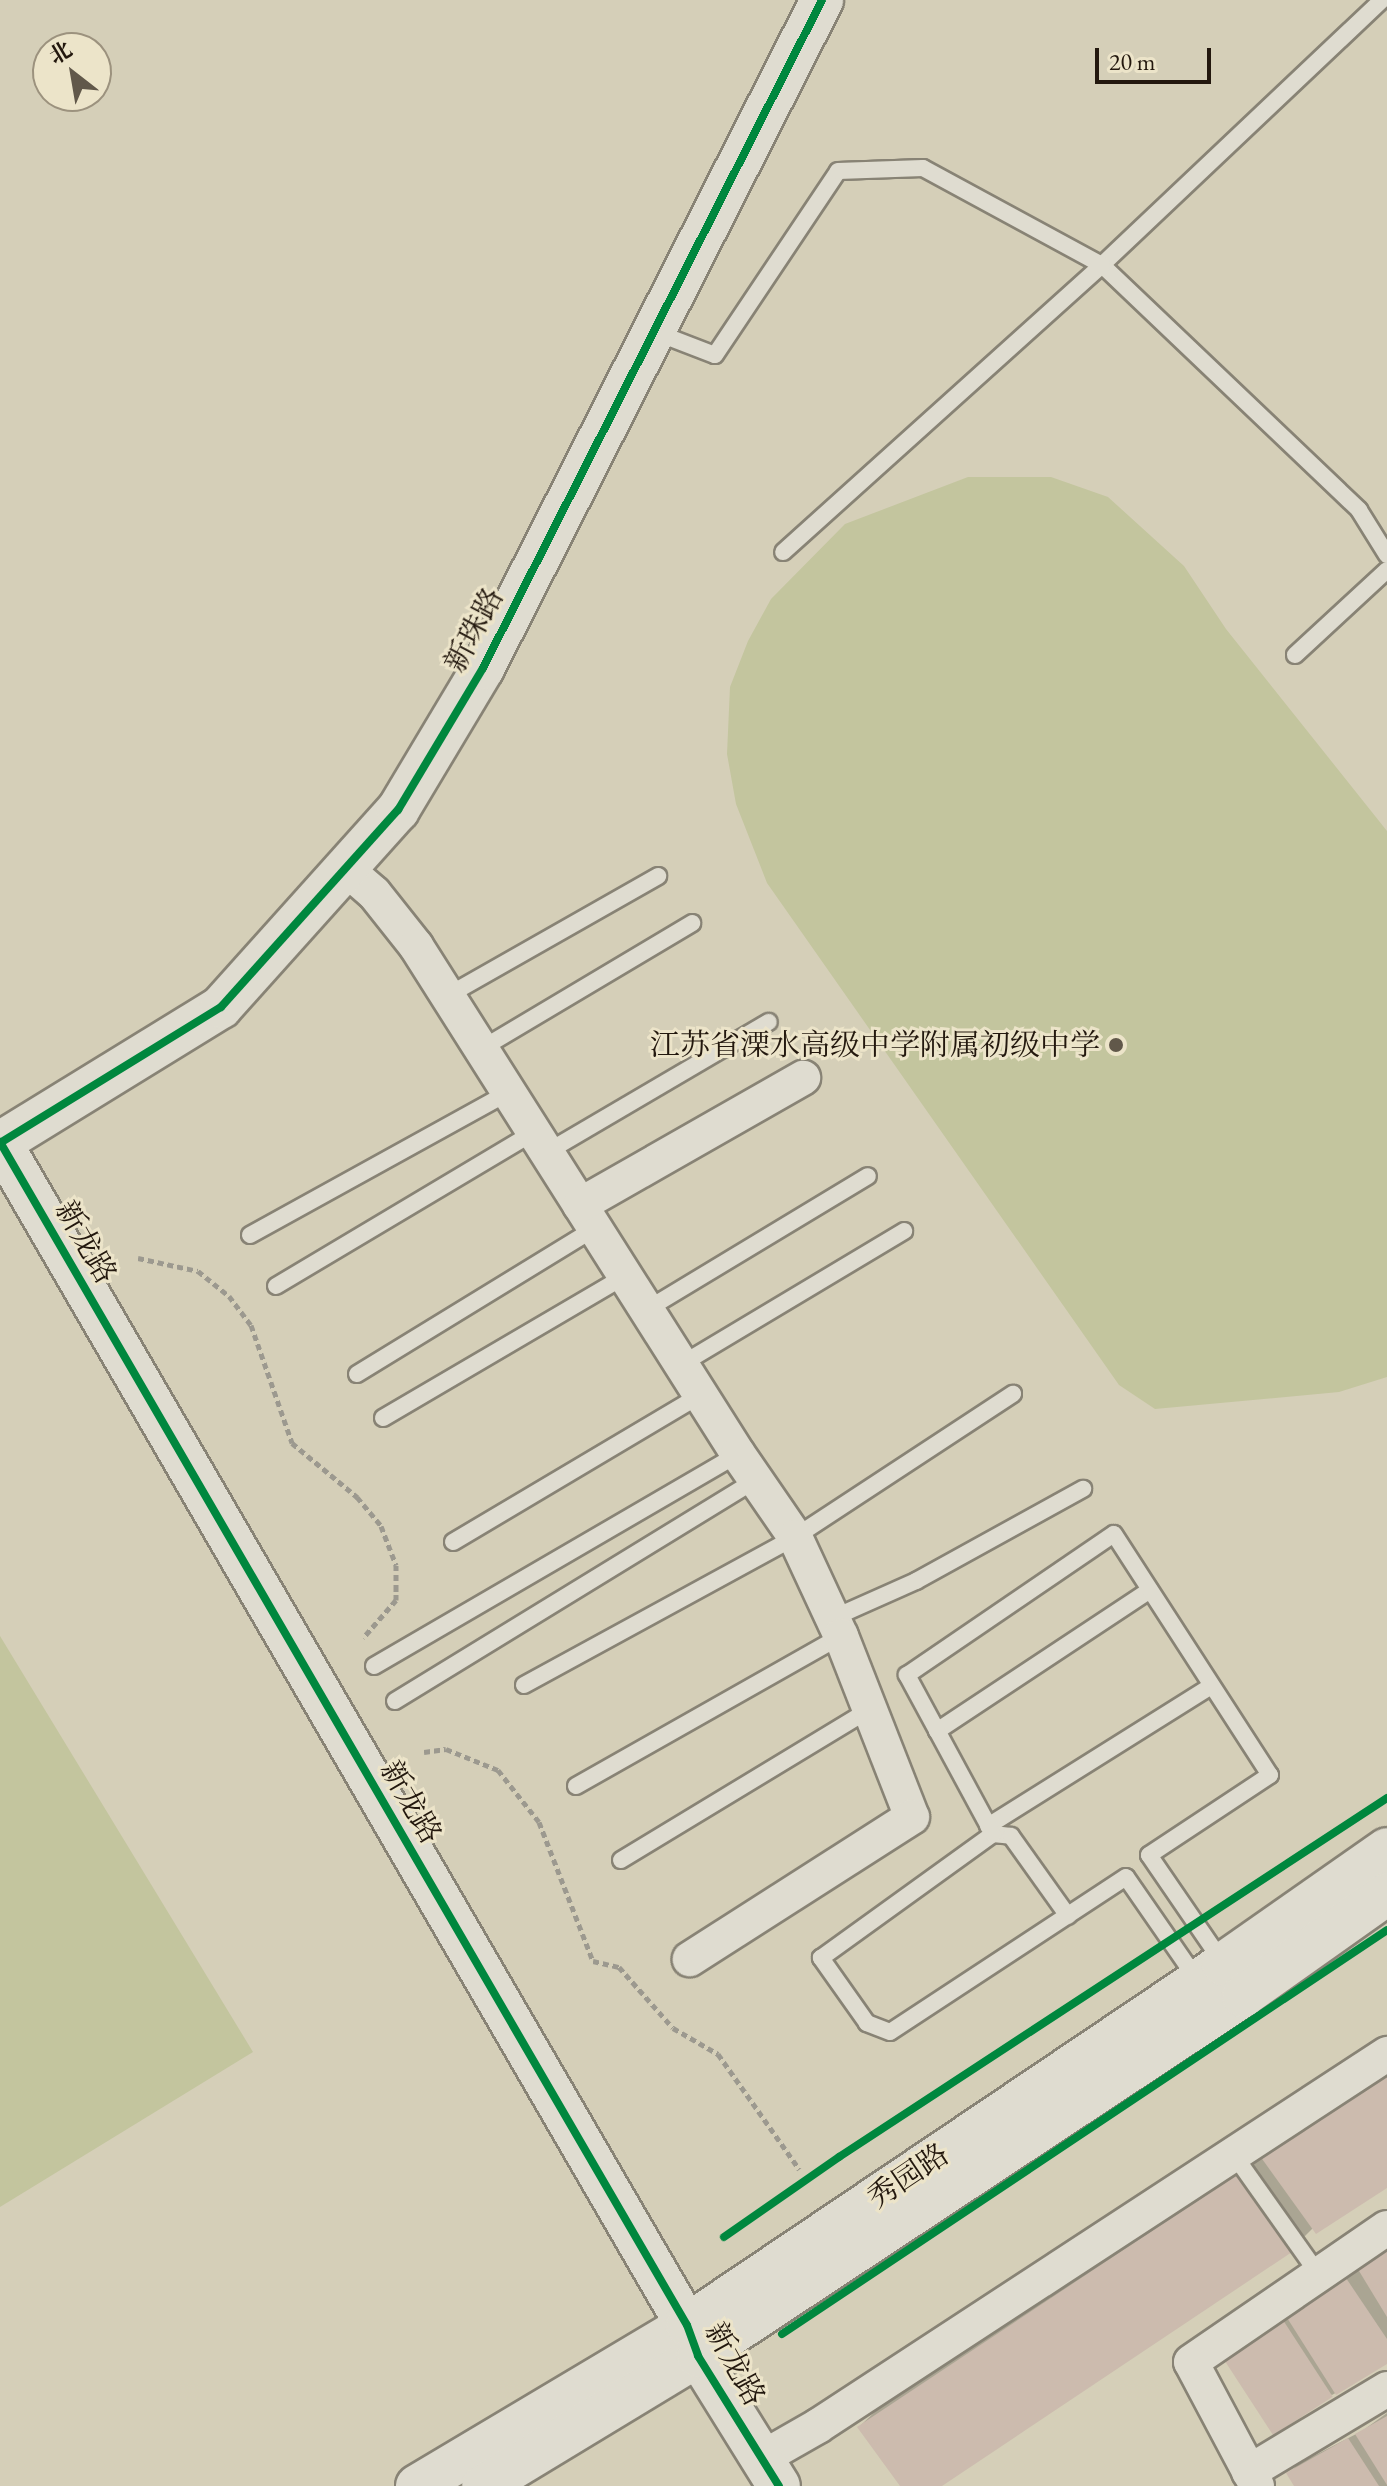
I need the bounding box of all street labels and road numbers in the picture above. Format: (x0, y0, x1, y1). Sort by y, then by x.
street label: 新珠路 (437, 582, 511, 678)
street label: 新龙路 (48, 1194, 124, 1290)
street label: 新龙路 (373, 1754, 449, 1850)
street label: 秀园路 (861, 2136, 955, 2216)
street label: 新龙路 (697, 2316, 773, 2412)

